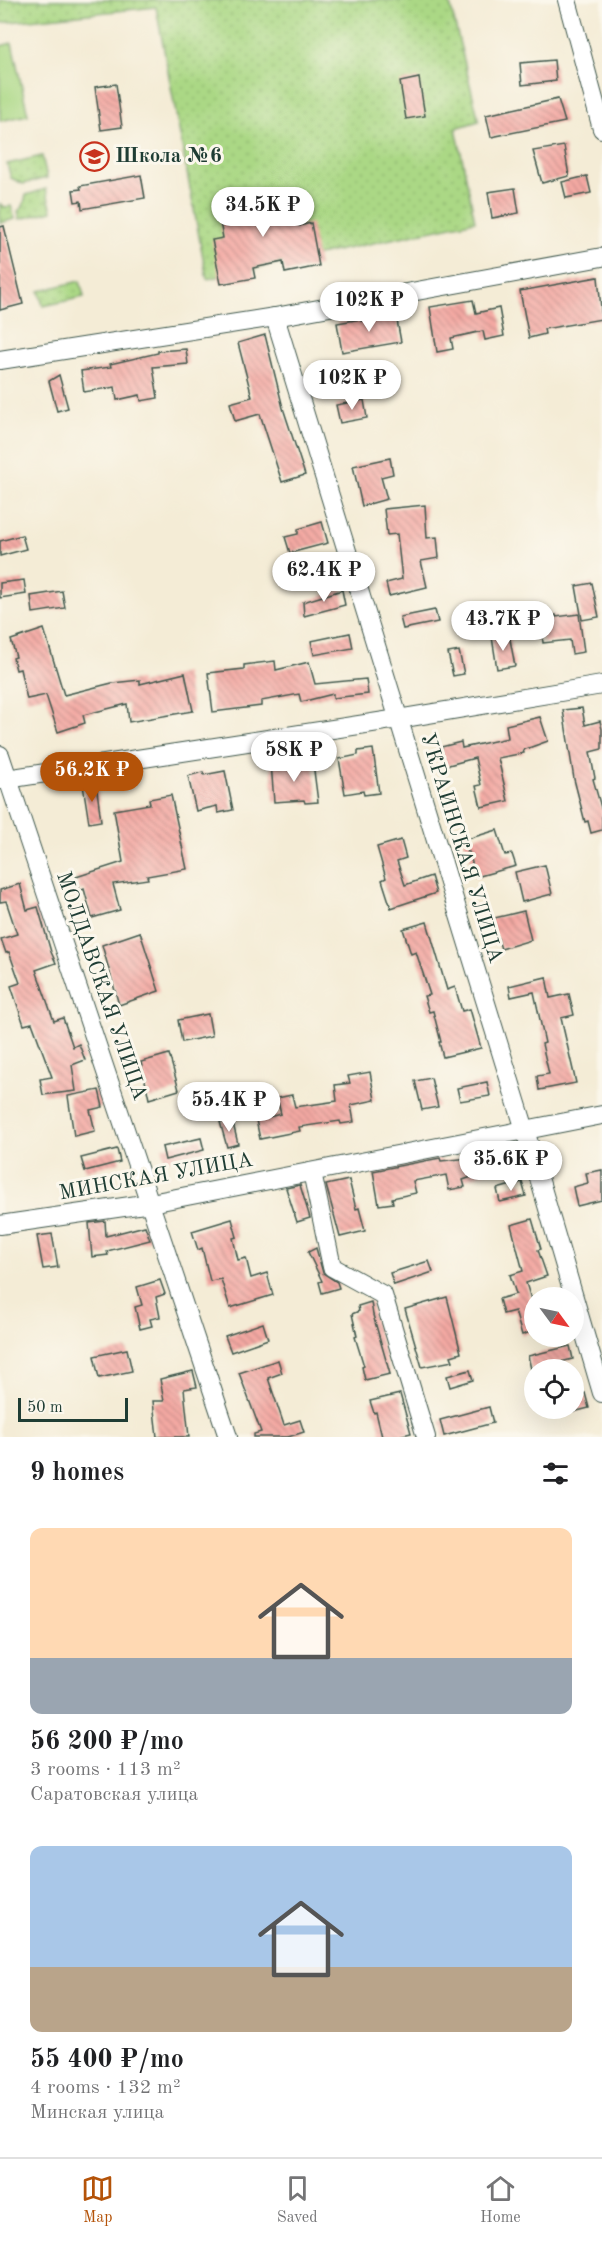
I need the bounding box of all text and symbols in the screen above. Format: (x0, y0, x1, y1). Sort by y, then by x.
school or university icon: Школа №6 (78, 140, 110, 172)
place label: Школа №6 (115, 146, 222, 167)
pin: 34.5K ₽ (208, 187, 318, 238)
text: 34.5K ₽ (225, 196, 301, 216)
pin: 102K ₽ (320, 282, 418, 333)
text: 102K ₽ (334, 291, 404, 311)
pin: 102K ₽ (303, 360, 401, 411)
text: 102K ₽ (317, 369, 387, 389)
pin: 62.4K ₽ (269, 552, 379, 603)
text: 62.4K ₽ (286, 561, 362, 581)
pin: 43.7K ₽ (448, 601, 558, 652)
text: 43.7K ₽ (465, 610, 541, 630)
street label: УКРАИНСКАЯ УЛИЦА (416, 731, 506, 965)
pin: 58K ₽ (252, 732, 336, 783)
text: 58K ₽ (265, 741, 323, 761)
pin: 56.2K ₽ (37, 752, 147, 803)
text: 56.2K ₽ (54, 761, 130, 781)
street label: МОЛДАВСКАЯ УЛИЦА (52, 869, 150, 1103)
pin: 55.4K ₽ (174, 1082, 284, 1133)
text: 55.4K ₽ (191, 1091, 267, 1111)
pin: 35.6K ₽ (456, 1141, 566, 1192)
street label: МИНСКАЯ УЛИЦА (57, 1150, 255, 1204)
text: 35.6K ₽ (473, 1150, 549, 1170)
north arrow (524, 1287, 584, 1347)
map controls (524, 1287, 584, 1419)
button: locate (524, 1359, 584, 1419)
scale bar (18, 1395, 128, 1422)
text: 50 m (27, 1400, 63, 1416)
icon: filters (539, 1457, 572, 1490)
text: 9 homes (30, 1460, 124, 1486)
icon: home (247, 1567, 355, 1675)
text: 56 200 ₽/mo (30, 1729, 184, 1755)
text: 3 rooms · 113 m² (30, 1760, 180, 1780)
text: Саратовская улица (30, 1785, 198, 1805)
icon: home (247, 1885, 355, 1993)
text: 55 400 ₽/mo (30, 2047, 184, 2073)
text: 4 rooms · 132 m² (30, 2078, 180, 2098)
text: Минская улица (30, 2103, 164, 2123)
tab: Map (81, 2172, 114, 2228)
tab: Saved (277, 2172, 318, 2228)
tab: Home (480, 2172, 521, 2228)

